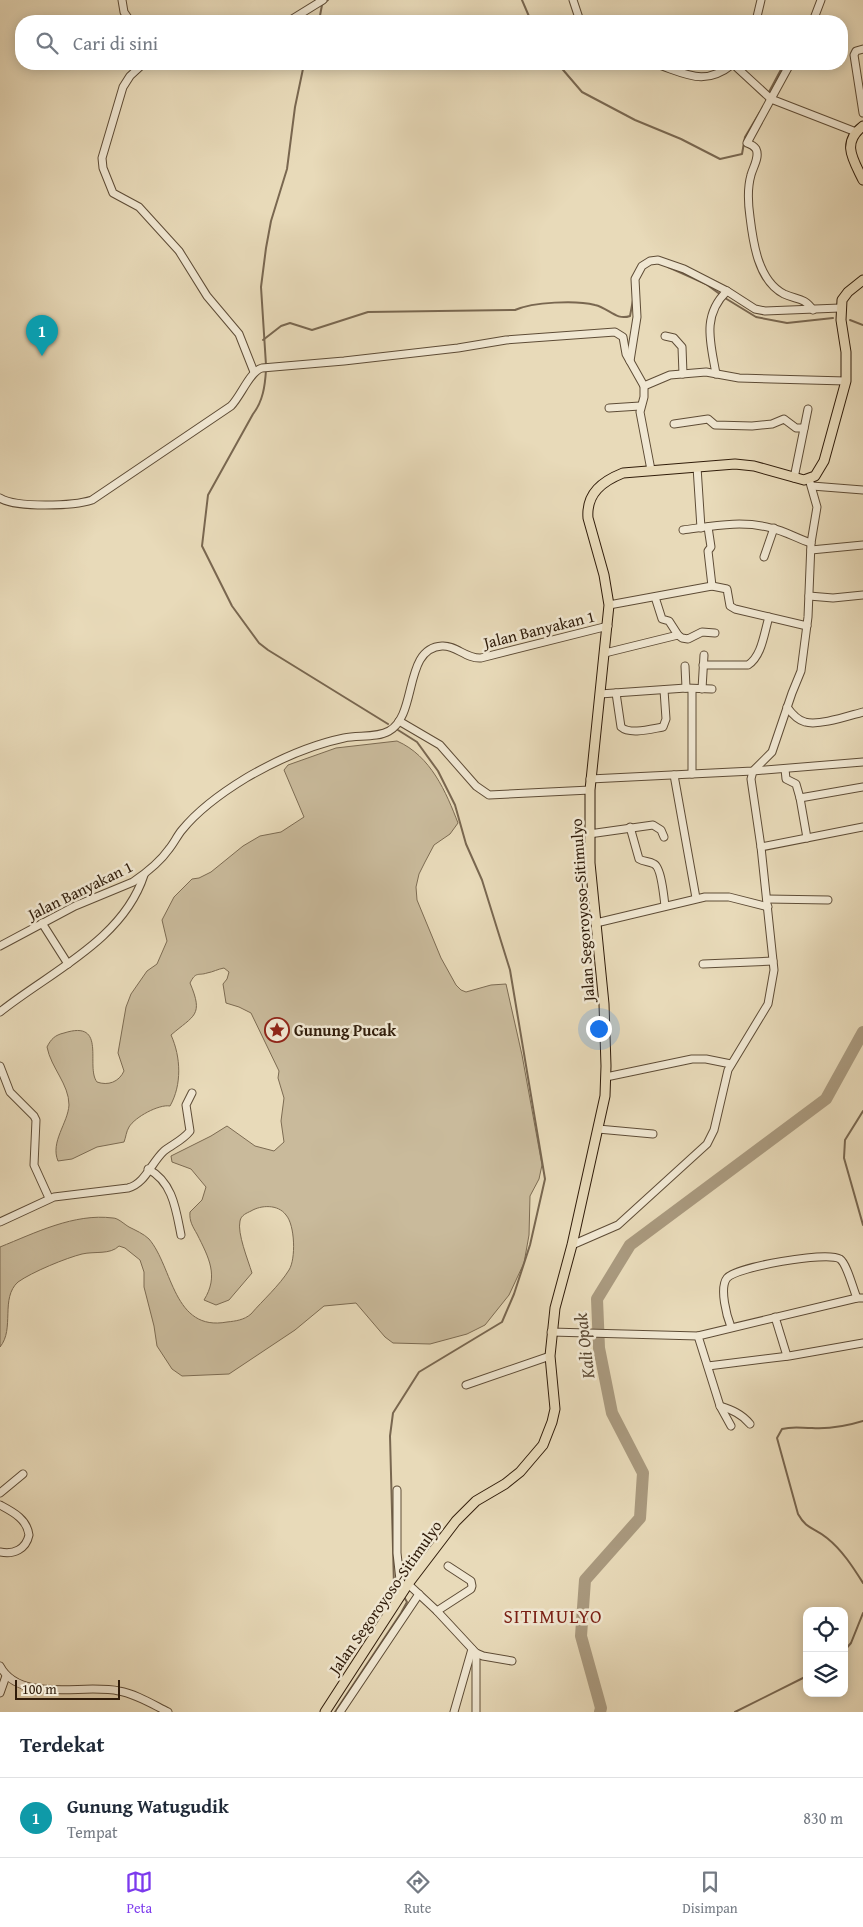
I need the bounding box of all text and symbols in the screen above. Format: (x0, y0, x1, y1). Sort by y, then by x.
search box (15, 15, 848, 70)
icon: search (33, 29, 61, 57)
text: Cari di sini (73, 29, 158, 57)
pin: 1 (26, 315, 58, 356)
street label: Jalan Banyakan 1 (479, 604, 597, 655)
street label: Jalan Segoroyoso-Sitimulyo (564, 818, 601, 1004)
street label: Jalan Banyakan 1 (22, 854, 136, 927)
your location (586, 1016, 612, 1042)
place icon: Gunung Pucak (264, 1017, 290, 1043)
place label: Gunung Pucak (294, 1018, 397, 1042)
water label: Kali Opak (566, 1311, 602, 1381)
street label: Jalan Segoroyoso-Sitimulyo (321, 1515, 447, 1681)
district label: SITIMULYO (504, 1602, 602, 1630)
map controls (803, 1607, 848, 1697)
button: locate (803, 1607, 848, 1652)
button: layers (803, 1652, 848, 1697)
scale bar (15, 1677, 120, 1700)
text: 100 m (22, 1679, 57, 1699)
text: Terdekat (20, 1729, 104, 1760)
text: Gunung Watugudik (67, 1792, 229, 1820)
text: 1 (32, 1806, 40, 1830)
text: 830 m (803, 1806, 843, 1830)
text: Tempat (67, 1820, 118, 1844)
tab: Peta (125, 1868, 153, 1918)
tab: Rute (404, 1868, 432, 1918)
tab: Disimpan (682, 1868, 738, 1918)

